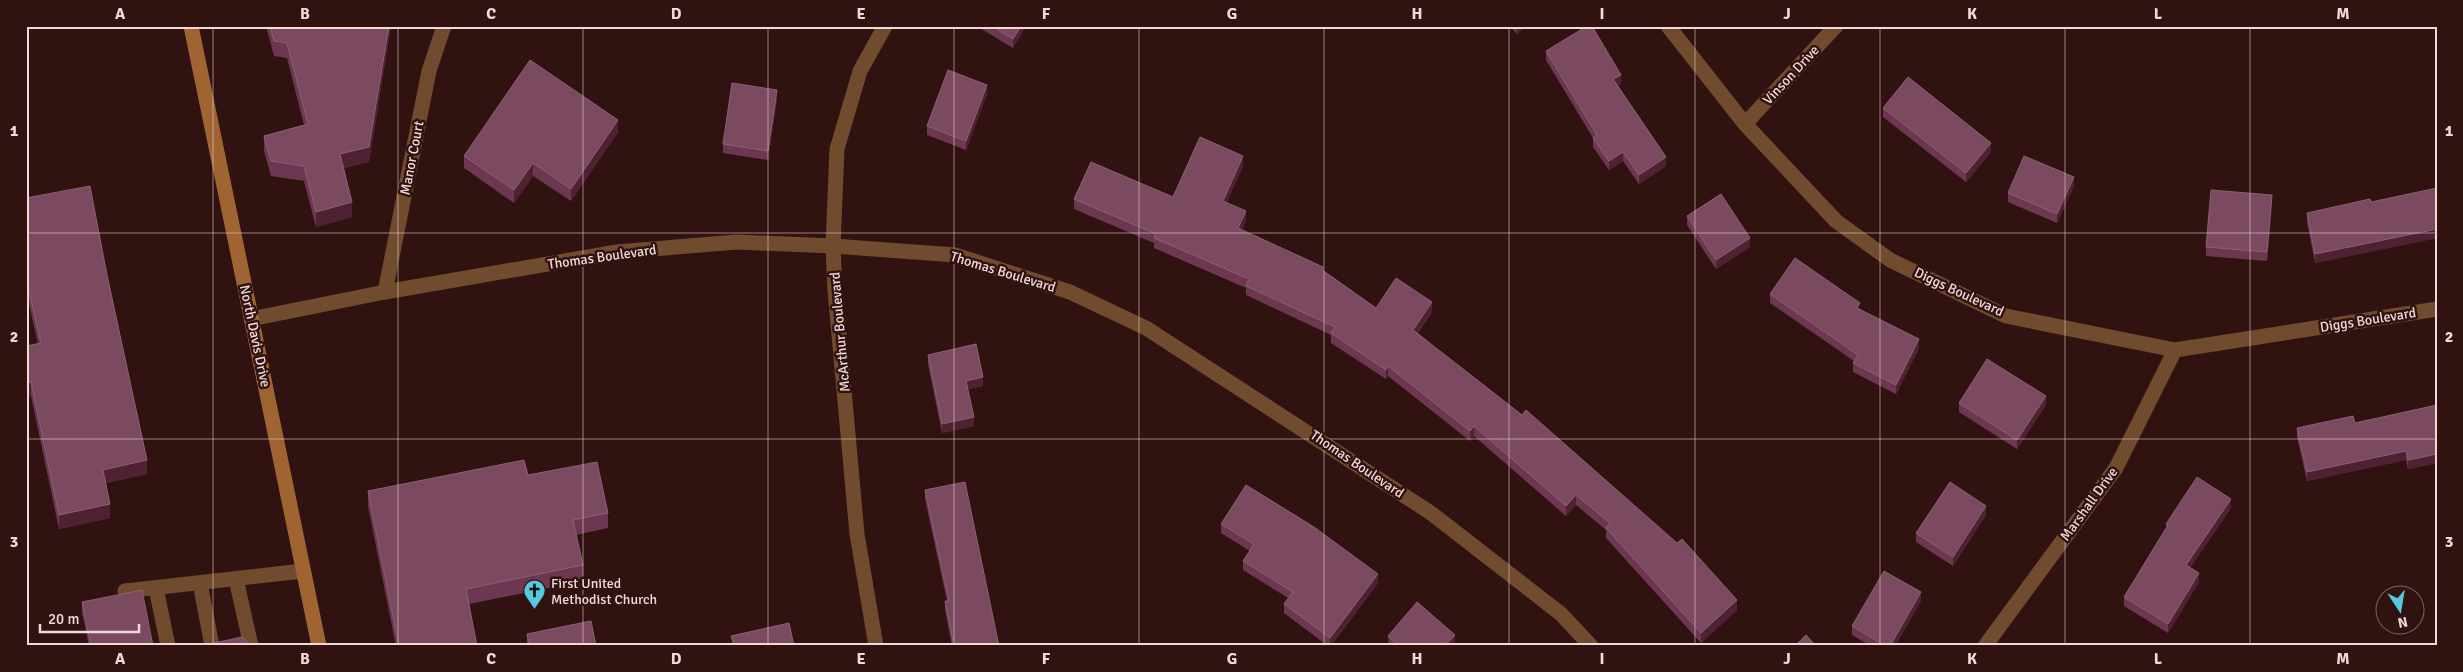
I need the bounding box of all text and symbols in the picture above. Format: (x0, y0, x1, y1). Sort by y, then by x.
text: A (115, 4, 126, 24)
text: B (300, 4, 310, 24)
text: C (486, 4, 496, 24)
text: D (671, 4, 682, 24)
text: E (856, 4, 866, 24)
text: F (1042, 4, 1051, 24)
text: G (1227, 4, 1237, 24)
text: H (1412, 4, 1422, 24)
text: I (1599, 4, 1605, 24)
text: J (1783, 4, 1791, 24)
text: K (1967, 4, 1977, 24)
text: L (2154, 4, 2163, 24)
text: M (2336, 4, 2350, 24)
street label: Vinson Drive (1759, 42, 1823, 108)
street label: Manor Court (396, 119, 428, 197)
text: 1 (10, 121, 19, 141)
text: 1 (2445, 121, 2454, 141)
street label: Thomas Boulevard (547, 241, 657, 273)
street label: Thomas Boulevard (948, 248, 1058, 296)
street label: Diggs Boulevard (1911, 264, 2007, 320)
street label: McArthur Boulevard (826, 271, 854, 393)
street label: North Davis Drive (236, 283, 274, 389)
street label: Diggs Boulevard (2319, 304, 2417, 336)
text: 2 (10, 327, 18, 347)
text: 2 (2445, 327, 2453, 347)
street label: Thomas Boulevard (1307, 426, 1407, 502)
street label: Marshall Drive (2057, 464, 2121, 544)
text: 3 (10, 532, 18, 552)
text: 3 (2445, 532, 2453, 552)
place label: First United Methodist Church (551, 575, 657, 608)
church icon: First United Methodist Church (523, 579, 547, 610)
north arrow (2376, 584, 2426, 634)
scale bar (40, 602, 139, 634)
text: 20 m (48, 610, 79, 628)
text: N (2396, 613, 2409, 632)
text: A (115, 649, 126, 669)
text: B (300, 649, 310, 669)
text: C (486, 649, 496, 669)
text: D (671, 649, 682, 669)
text: E (856, 649, 866, 669)
text: F (1042, 649, 1051, 669)
text: G (1227, 649, 1237, 669)
text: H (1412, 649, 1422, 669)
text: I (1599, 649, 1605, 669)
text: J (1783, 649, 1791, 669)
text: K (1967, 649, 1977, 669)
text: L (2154, 649, 2163, 669)
text: M (2336, 649, 2350, 669)

